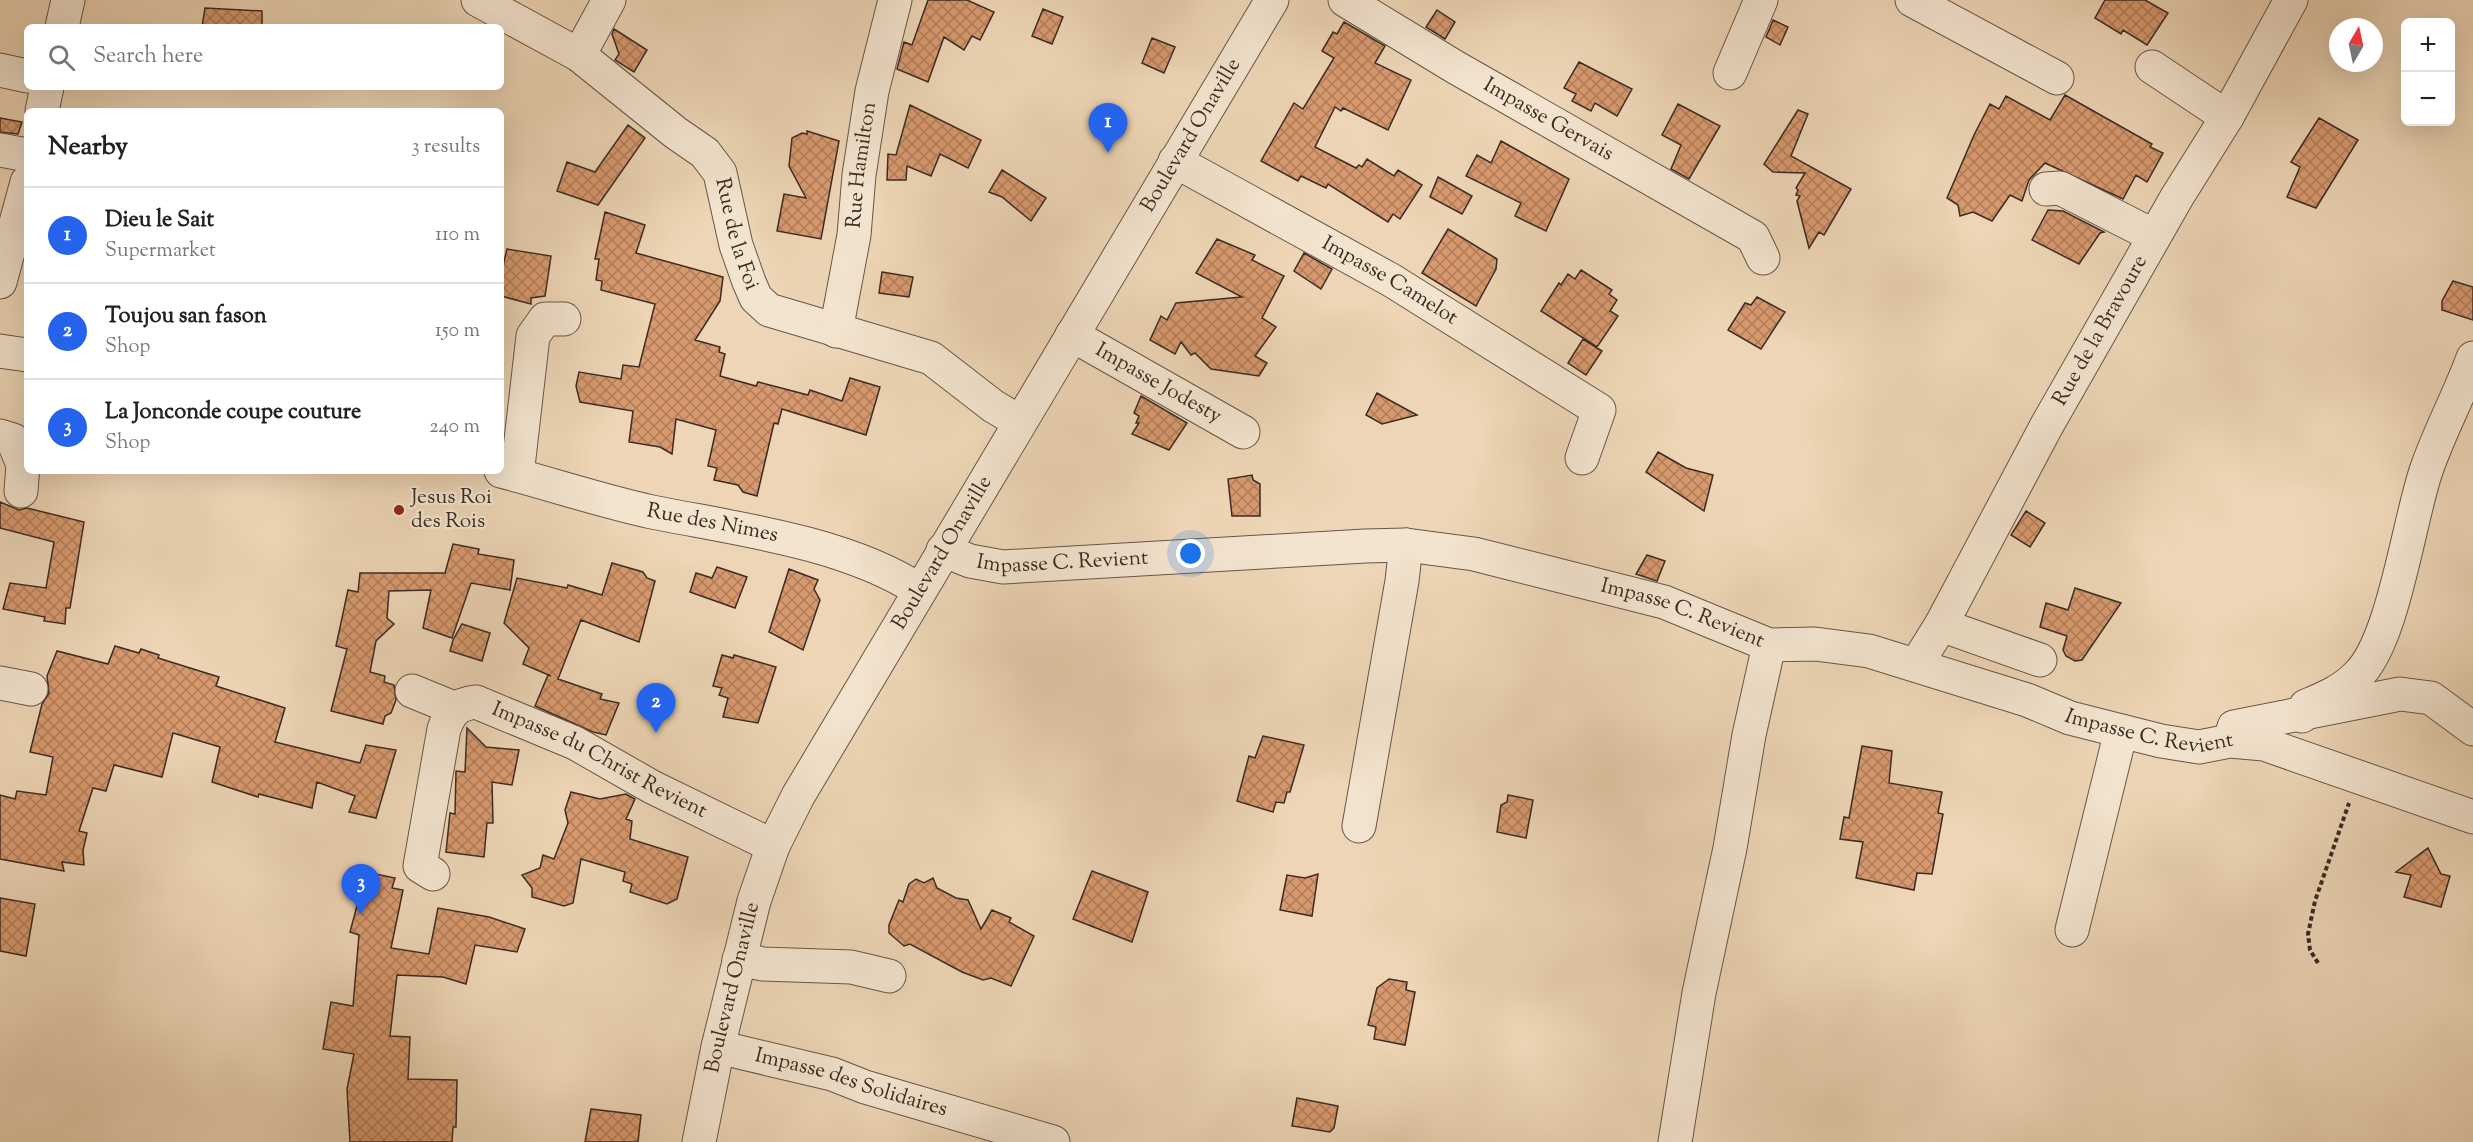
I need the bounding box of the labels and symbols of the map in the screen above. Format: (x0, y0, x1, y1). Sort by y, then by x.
north arrow (2329, 18, 2383, 72)
street label: Boulevard Onaville (1134, 53, 1249, 218)
street label: Impasse Gervais (1477, 71, 1619, 169)
street label: Rue Hamilton (840, 100, 885, 230)
pin: 1 (1088, 104, 1128, 153)
street label: Rue de la Foi (707, 175, 766, 296)
street label: Impasse Camelot (1316, 229, 1464, 333)
street label: Rue de la Bravoure (2046, 250, 2156, 412)
street label: Impasse Jodesty (1089, 336, 1227, 432)
street label: Boulevard Onaville (885, 470, 1000, 636)
place label: Jesus Roi des Rois (410, 483, 492, 537)
street label: Rue des Nimes (644, 496, 781, 551)
marker: Jesus Roi des Rois (392, 503, 406, 517)
your location (1176, 539, 1205, 568)
street label: Impasse C. Revient (974, 544, 1149, 582)
street label: Impasse C. Revient (1597, 572, 1769, 656)
pin: 2 (636, 684, 676, 733)
street label: Impasse du Christ Revient (487, 695, 712, 827)
street label: Impasse C. Revient (2060, 702, 2236, 762)
pin: 3 (342, 864, 380, 914)
street label: Boulevard Onaville (698, 899, 768, 1076)
street label: Impasse des Solidaires (752, 1041, 951, 1125)

